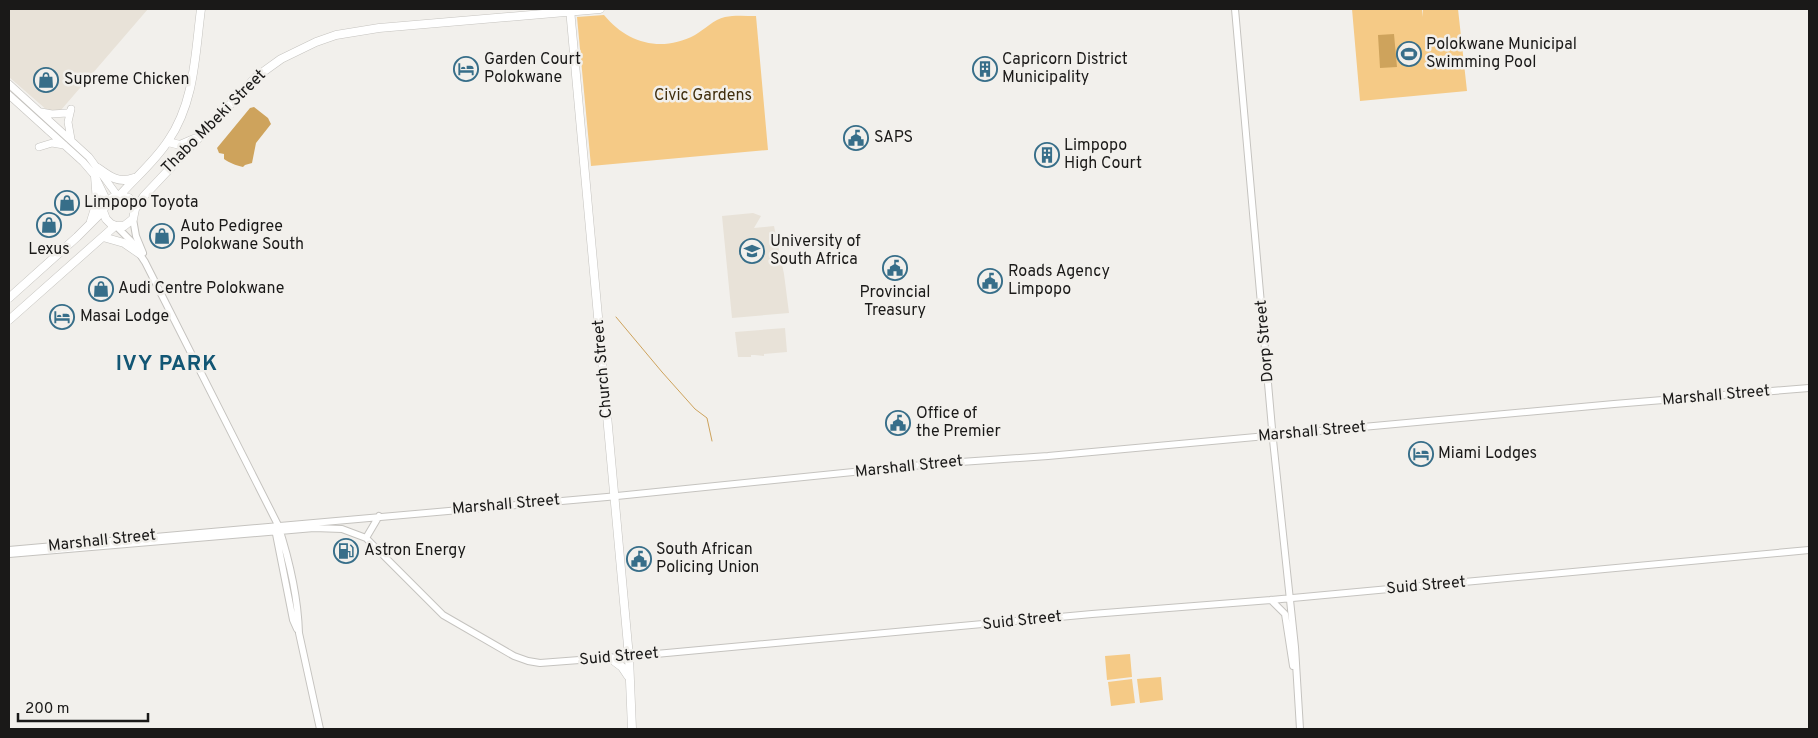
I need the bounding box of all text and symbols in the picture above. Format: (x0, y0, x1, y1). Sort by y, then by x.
place label: Polokwane Municipal Swimming Pool (1426, 35, 1577, 73)
sports icon: Polokwane Municipal Swimming Pool (1396, 41, 1422, 67)
place label: Garden Court Polokwane (484, 50, 581, 88)
place label: Capricorn District Municipality (1002, 50, 1128, 88)
hotel icon: Garden Court Polokwane (453, 56, 479, 82)
building icon: Capricorn District Municipality (972, 56, 998, 82)
street label: Thabo Mbeki Street (157, 65, 271, 179)
shop icon: Supreme Chicken (33, 67, 59, 93)
place label: Supreme Chicken (64, 70, 190, 90)
park label: Civic Gardens (654, 86, 752, 106)
public building icon: SAPS (843, 125, 869, 151)
place label: SAPS (874, 128, 913, 148)
place label: Limpopo High Court (1064, 136, 1142, 174)
building icon: Limpopo High Court (1034, 142, 1060, 168)
shop icon: Limpopo Toyota (54, 190, 80, 216)
place label: Limpopo Toyota (84, 193, 198, 213)
shop icon: Lexus (36, 212, 62, 238)
place label: Auto Pedigree Polokwane South (180, 217, 304, 255)
shop icon: Auto Pedigree Polokwane South (149, 223, 175, 249)
place label: University of South Africa (770, 232, 861, 270)
school or university icon: University of South Africa (739, 238, 765, 264)
place label: Lexus (28, 240, 70, 260)
public building icon: Provincial Treasury (882, 255, 908, 281)
place label: Roads Agency Limpopo (1008, 262, 1110, 300)
public building icon: Roads Agency Limpopo (977, 268, 1003, 294)
shop icon: Audi Centre Polokwane (88, 276, 114, 302)
place label: Audi Centre Polokwane (118, 279, 284, 299)
place label: Provincial Treasury (860, 283, 930, 321)
street label: Dorp Street (1251, 299, 1279, 383)
hotel icon: Masai Lodge (49, 304, 75, 330)
place label: Masai Lodge (80, 307, 169, 327)
street label: Church Street (589, 319, 617, 419)
district label: IVY PARK (116, 351, 218, 378)
street label: Marshall Street (1661, 381, 1771, 411)
place label: Office of the Premier (916, 404, 1001, 442)
public building icon: Office of the Premier (885, 410, 911, 436)
street label: Marshall Street (1257, 417, 1367, 447)
hotel icon: Miami Lodges (1408, 441, 1434, 467)
place label: Miami Lodges (1438, 444, 1537, 464)
street label: Marshall Street (854, 451, 964, 483)
street label: Marshall Street (451, 490, 561, 520)
street label: Marshall Street (47, 525, 157, 557)
fuel station icon: Astron Energy (333, 538, 359, 564)
place label: South African Policing Union (656, 540, 759, 578)
place label: Astron Energy (364, 541, 466, 561)
public building icon: South African Policing Union (626, 546, 652, 572)
street label: Suid Street (1386, 573, 1466, 599)
street label: Suid Street (981, 607, 1063, 635)
street label: Suid Street (579, 644, 659, 670)
scale bar (18, 690, 148, 722)
text: 200 m (25, 700, 70, 719)

